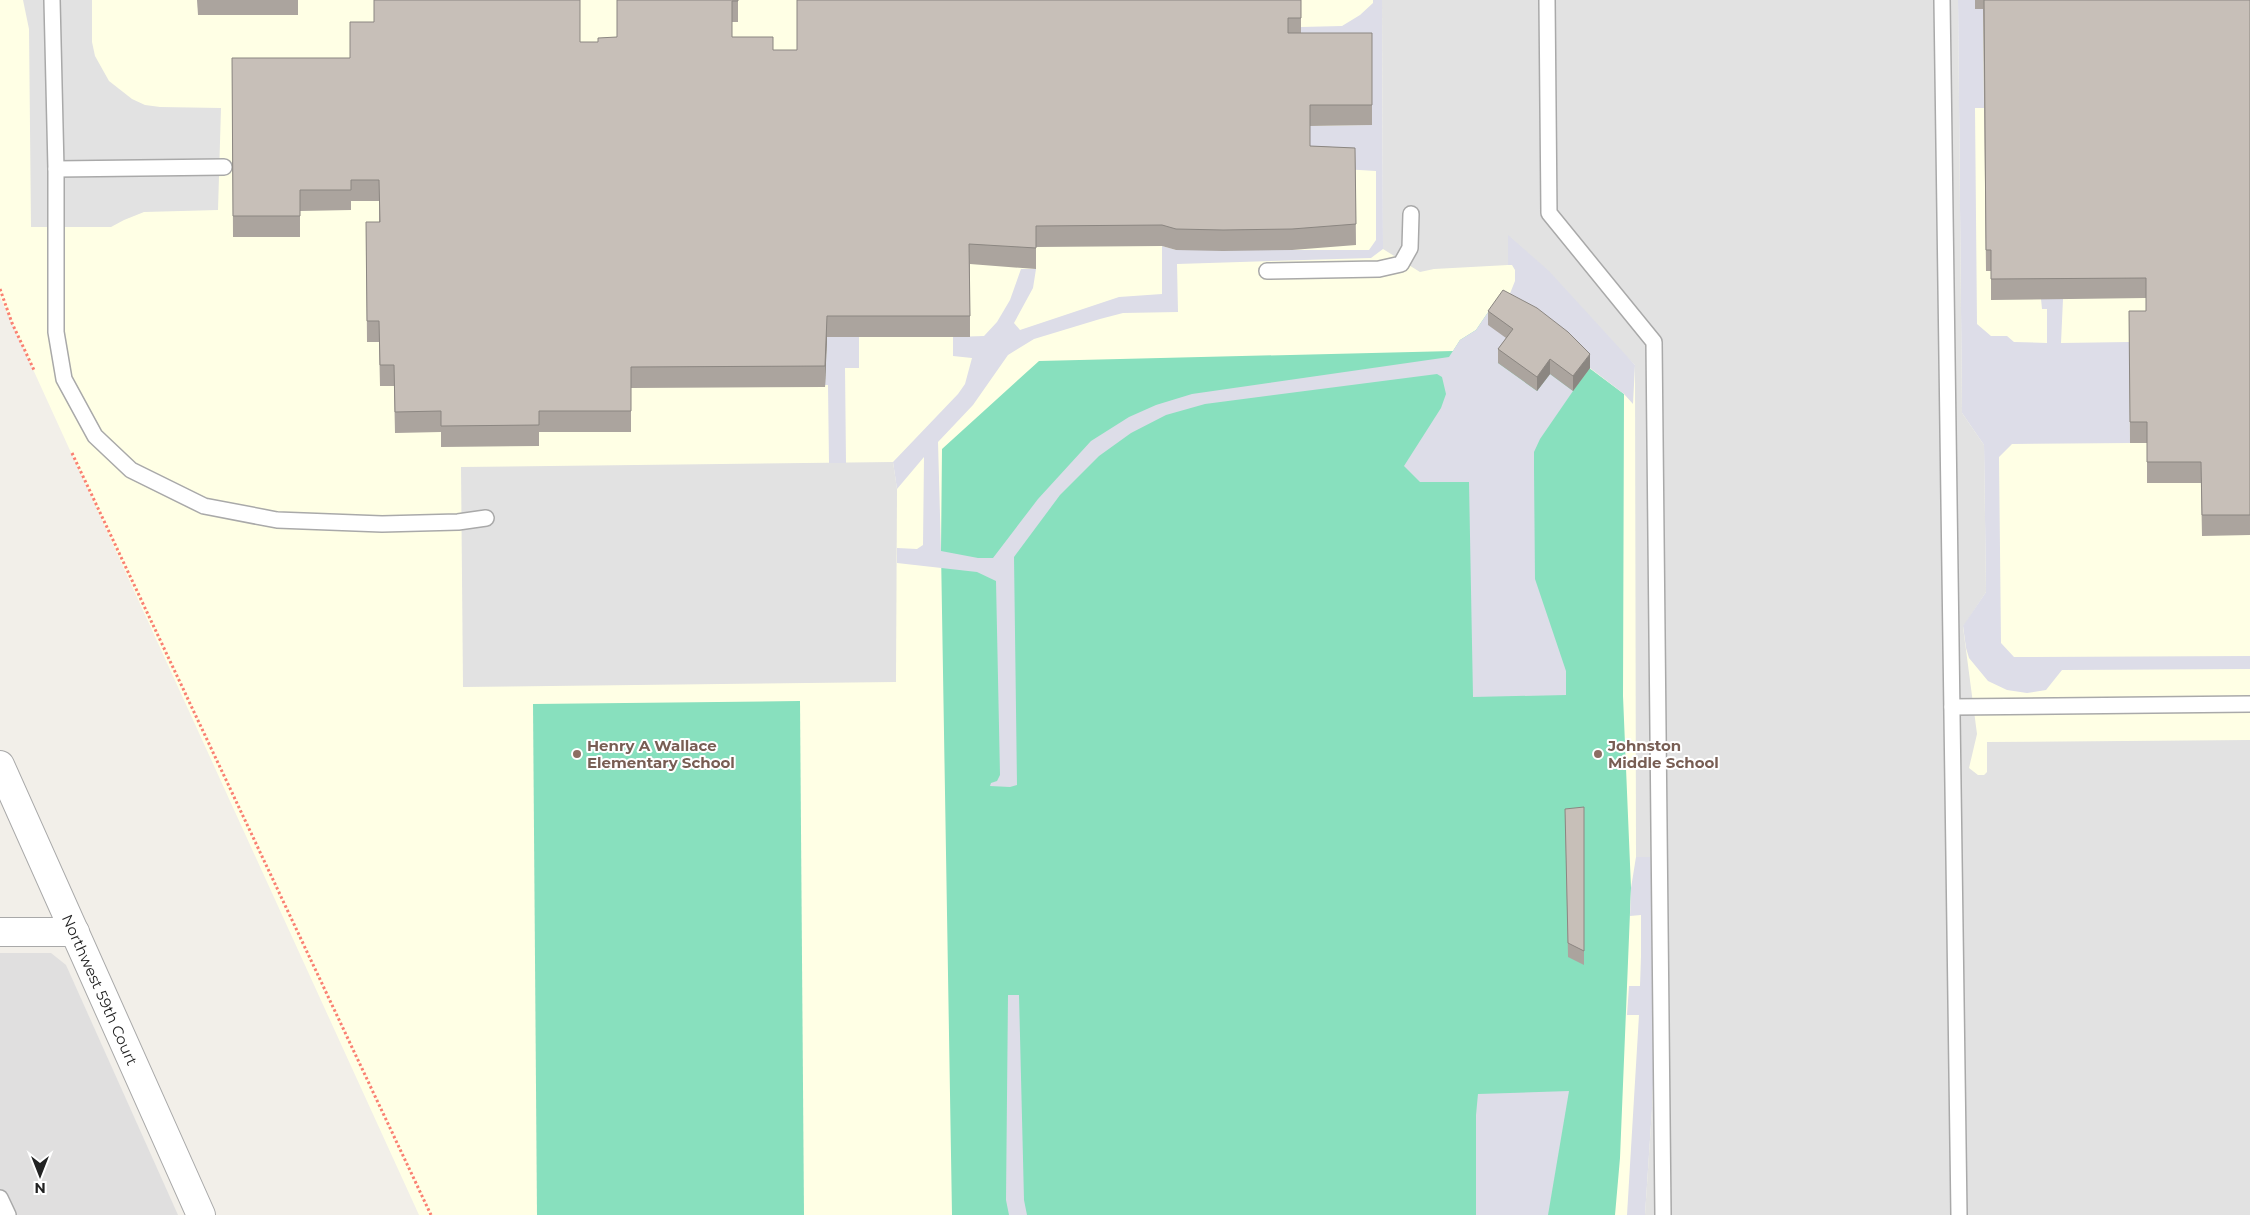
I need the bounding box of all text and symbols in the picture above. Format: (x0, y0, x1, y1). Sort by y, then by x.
place label: Henry A Wallace Elementary School (587, 736, 735, 772)
place label: Johnston Middle School (1607, 736, 1719, 772)
marker: Henry A Wallace Elementary School (571, 748, 583, 760)
marker: Johnston Middle School (1592, 748, 1604, 760)
street label: Northwest 59th Court (58, 911, 142, 1068)
north arrow (15, 1150, 65, 1200)
text: N (34, 1179, 46, 1197)

